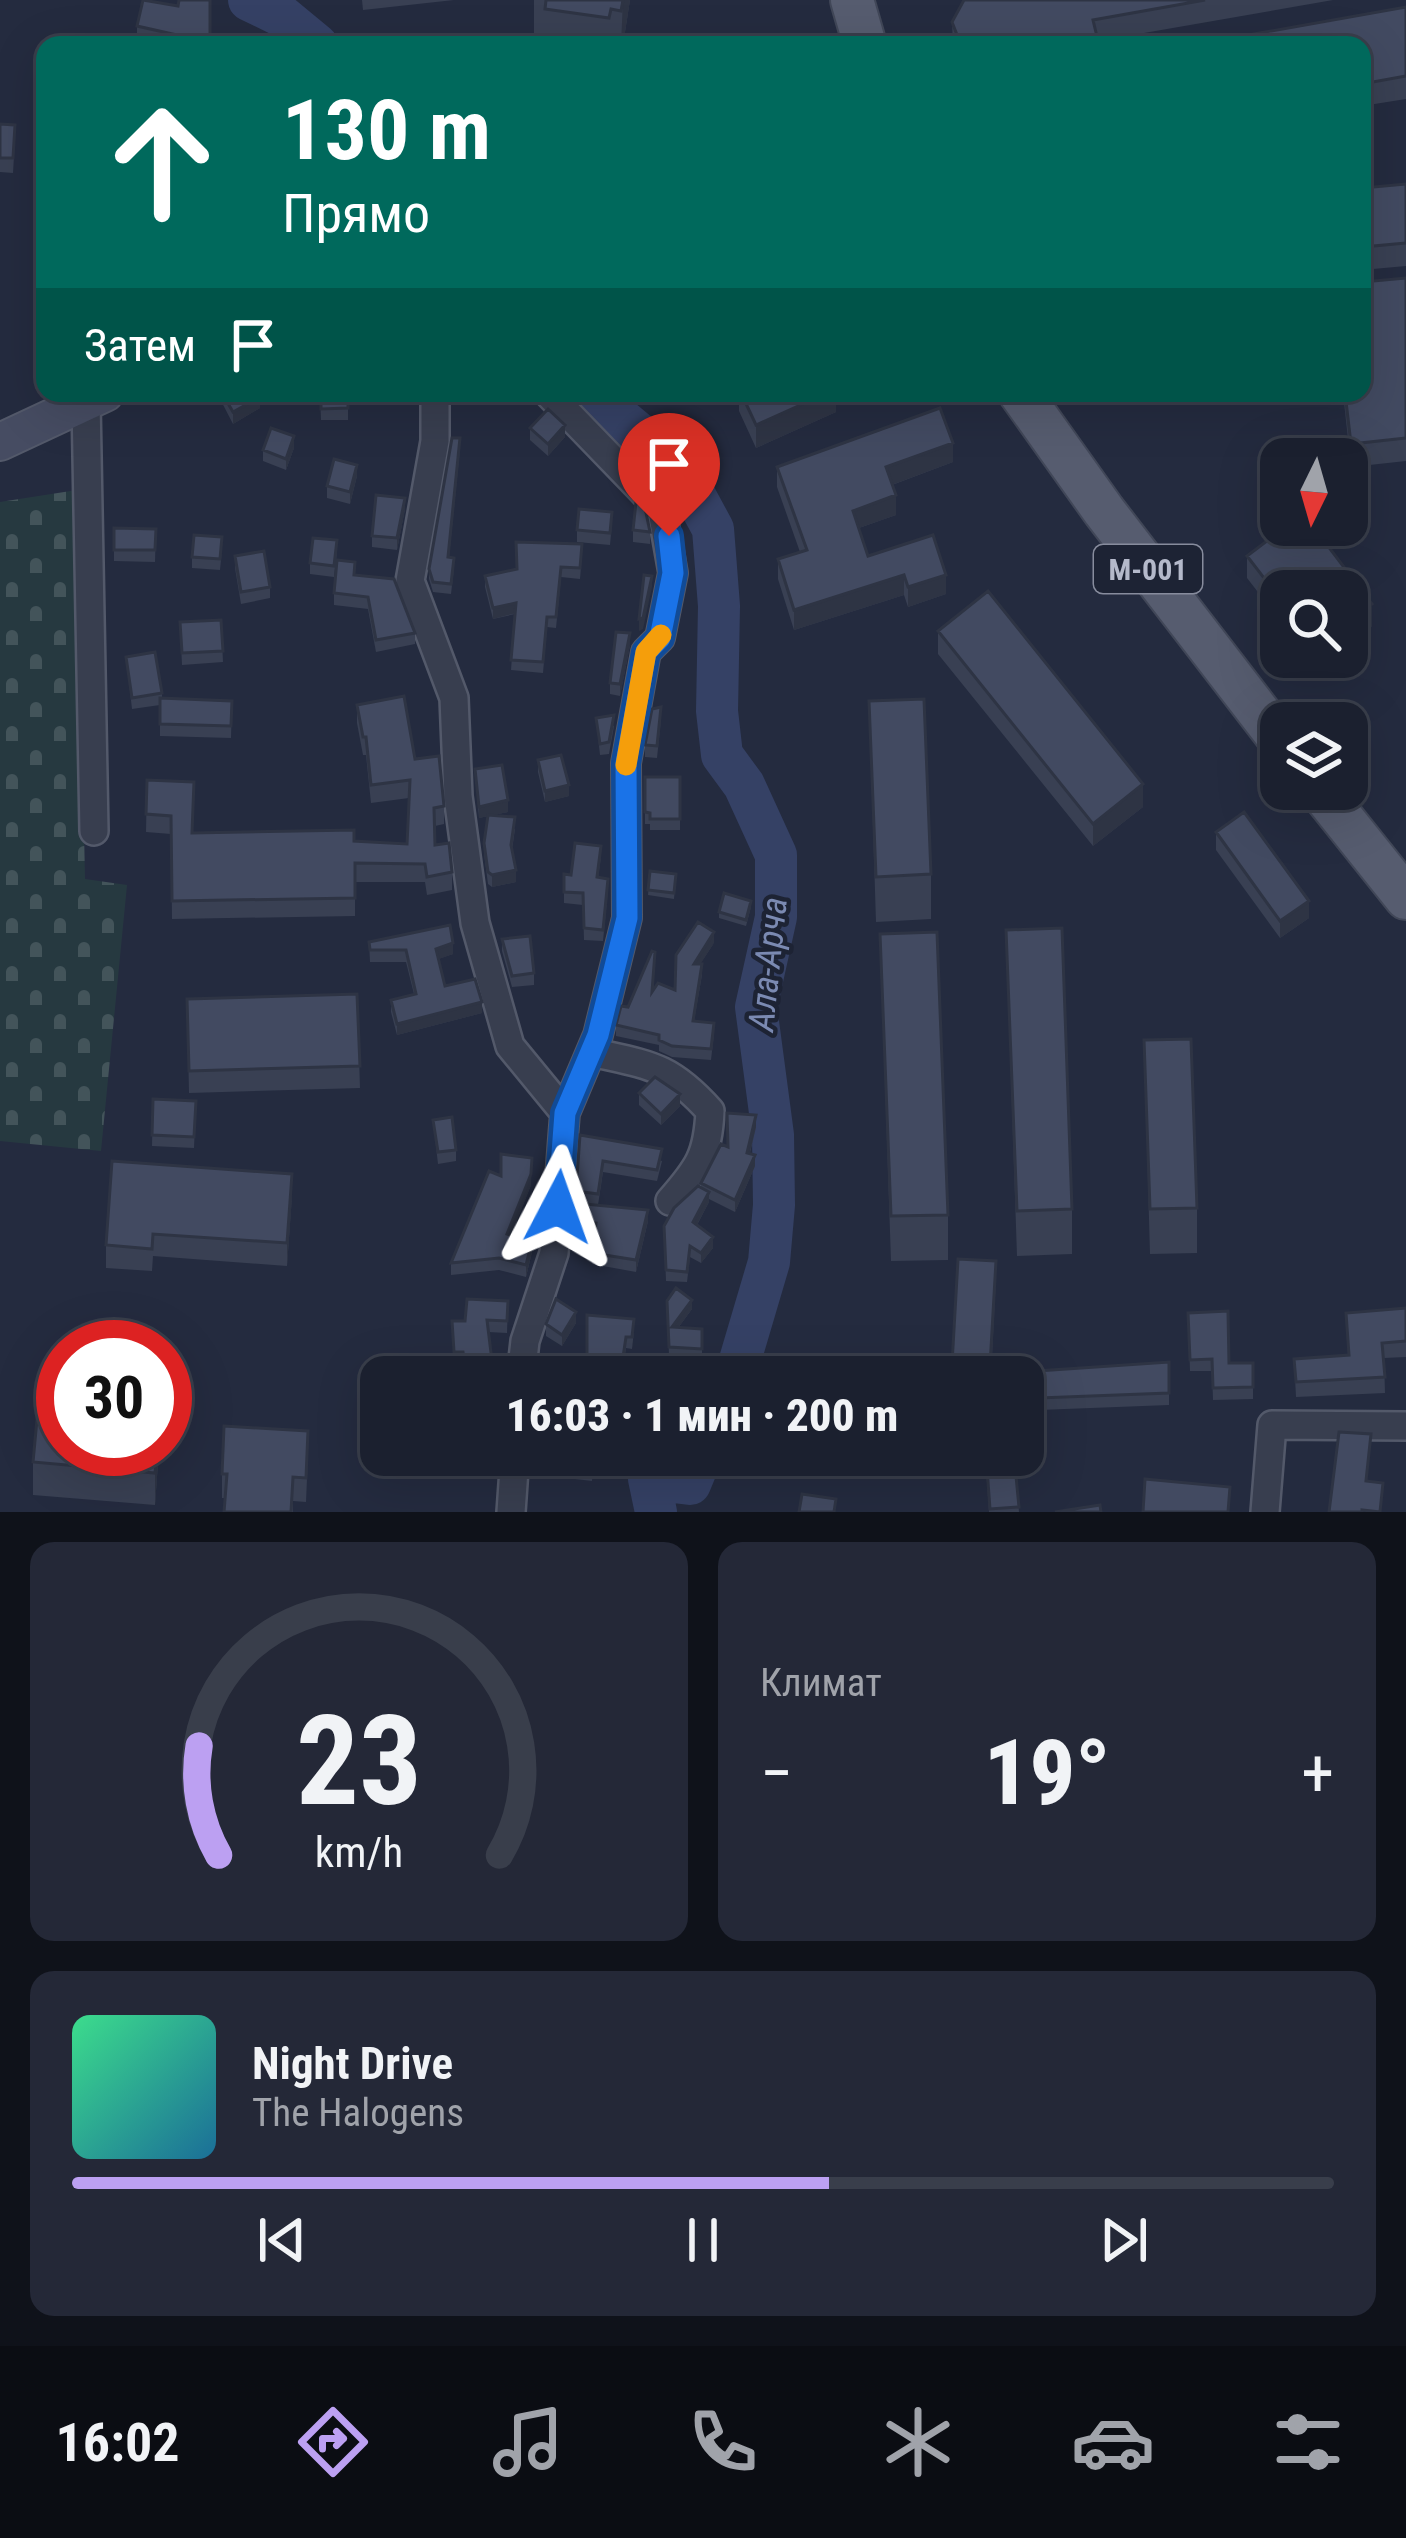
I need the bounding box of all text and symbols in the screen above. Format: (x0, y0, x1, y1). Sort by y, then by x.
text: 130 m (282, 81, 491, 180)
icon: ahead (84, 84, 240, 240)
text: Прямо (282, 182, 430, 245)
icon: arrive (220, 312, 286, 378)
text: Затем (84, 319, 196, 372)
pin (618, 413, 720, 536)
icon: arrive (636, 431, 702, 497)
north arrow (1260, 438, 1368, 546)
map controls (1260, 438, 1368, 810)
road number: М-001 (1094, 545, 1202, 593)
button: search (1260, 570, 1368, 678)
button: layers (1260, 702, 1368, 810)
water label: Ала-Арча (740, 895, 796, 1035)
position arrow (495, 1144, 621, 1270)
speed limit sign: 30 (36, 1320, 192, 1476)
text: 16:03 · 1 мин · 200 m (506, 1389, 898, 1442)
text: Климат (760, 1660, 882, 1706)
text: 23 (296, 1688, 422, 1834)
text: 19° (984, 1721, 1111, 1826)
text: − (760, 1735, 793, 1812)
text: + (1301, 1735, 1334, 1812)
text: km/h (315, 1826, 403, 1876)
text: Night Drive (252, 2037, 453, 2090)
text: The Halogens (252, 2090, 464, 2136)
icon: previous (249, 2207, 315, 2273)
icon: pause (670, 2207, 736, 2273)
icon: next (1091, 2207, 1157, 2273)
icon: directions (291, 2400, 375, 2484)
icon: music (486, 2400, 570, 2484)
icon: phone (681, 2400, 765, 2484)
icon: climate (876, 2400, 960, 2484)
icon: car (1071, 2400, 1155, 2484)
icon: filters (1266, 2400, 1350, 2484)
text: 16:02 (56, 2411, 180, 2474)

